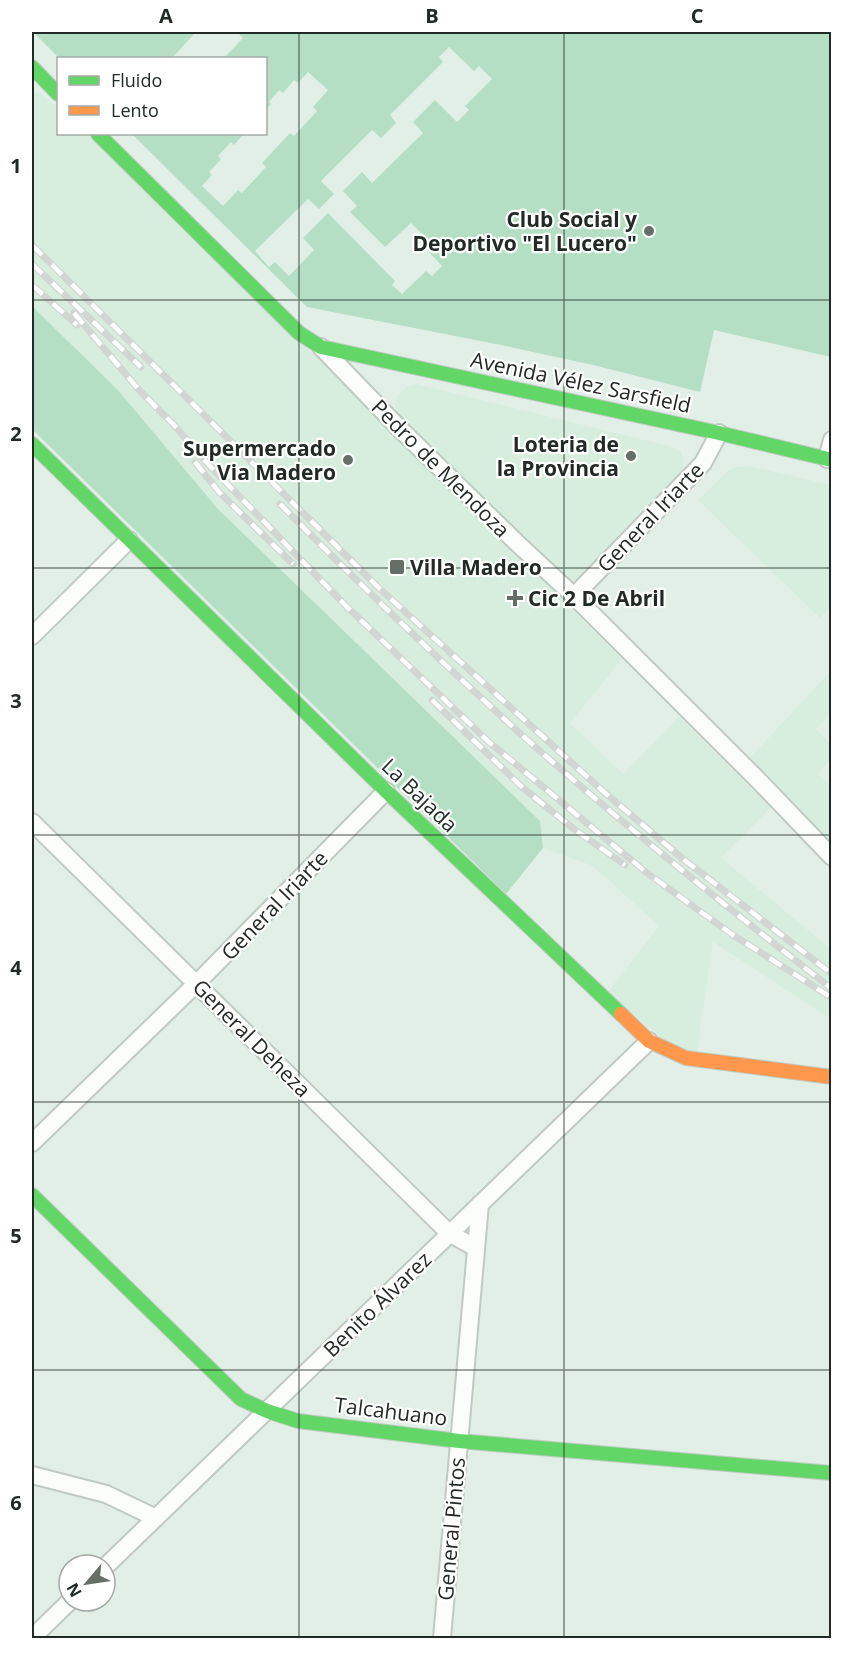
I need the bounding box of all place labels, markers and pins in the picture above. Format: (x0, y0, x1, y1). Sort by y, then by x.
place label: Club Social y Deportivo "El Lucero" (412, 205, 637, 257)
marker: Club Social y Deportivo "El Lucero" (642, 224, 656, 238)
place label: Loteria de la Provincia (497, 430, 619, 482)
place label: Supermercado Via Madero (183, 434, 336, 486)
marker: Loteria de la Provincia (624, 449, 638, 463)
marker: Supermercado Via Madero (341, 453, 355, 467)
place label: Villa Madero (410, 553, 542, 581)
marker: Villa Madero (388, 558, 406, 576)
place label: Cic 2 De Abril (528, 584, 665, 612)
marker: Cic 2 De Abril (506, 589, 524, 607)

